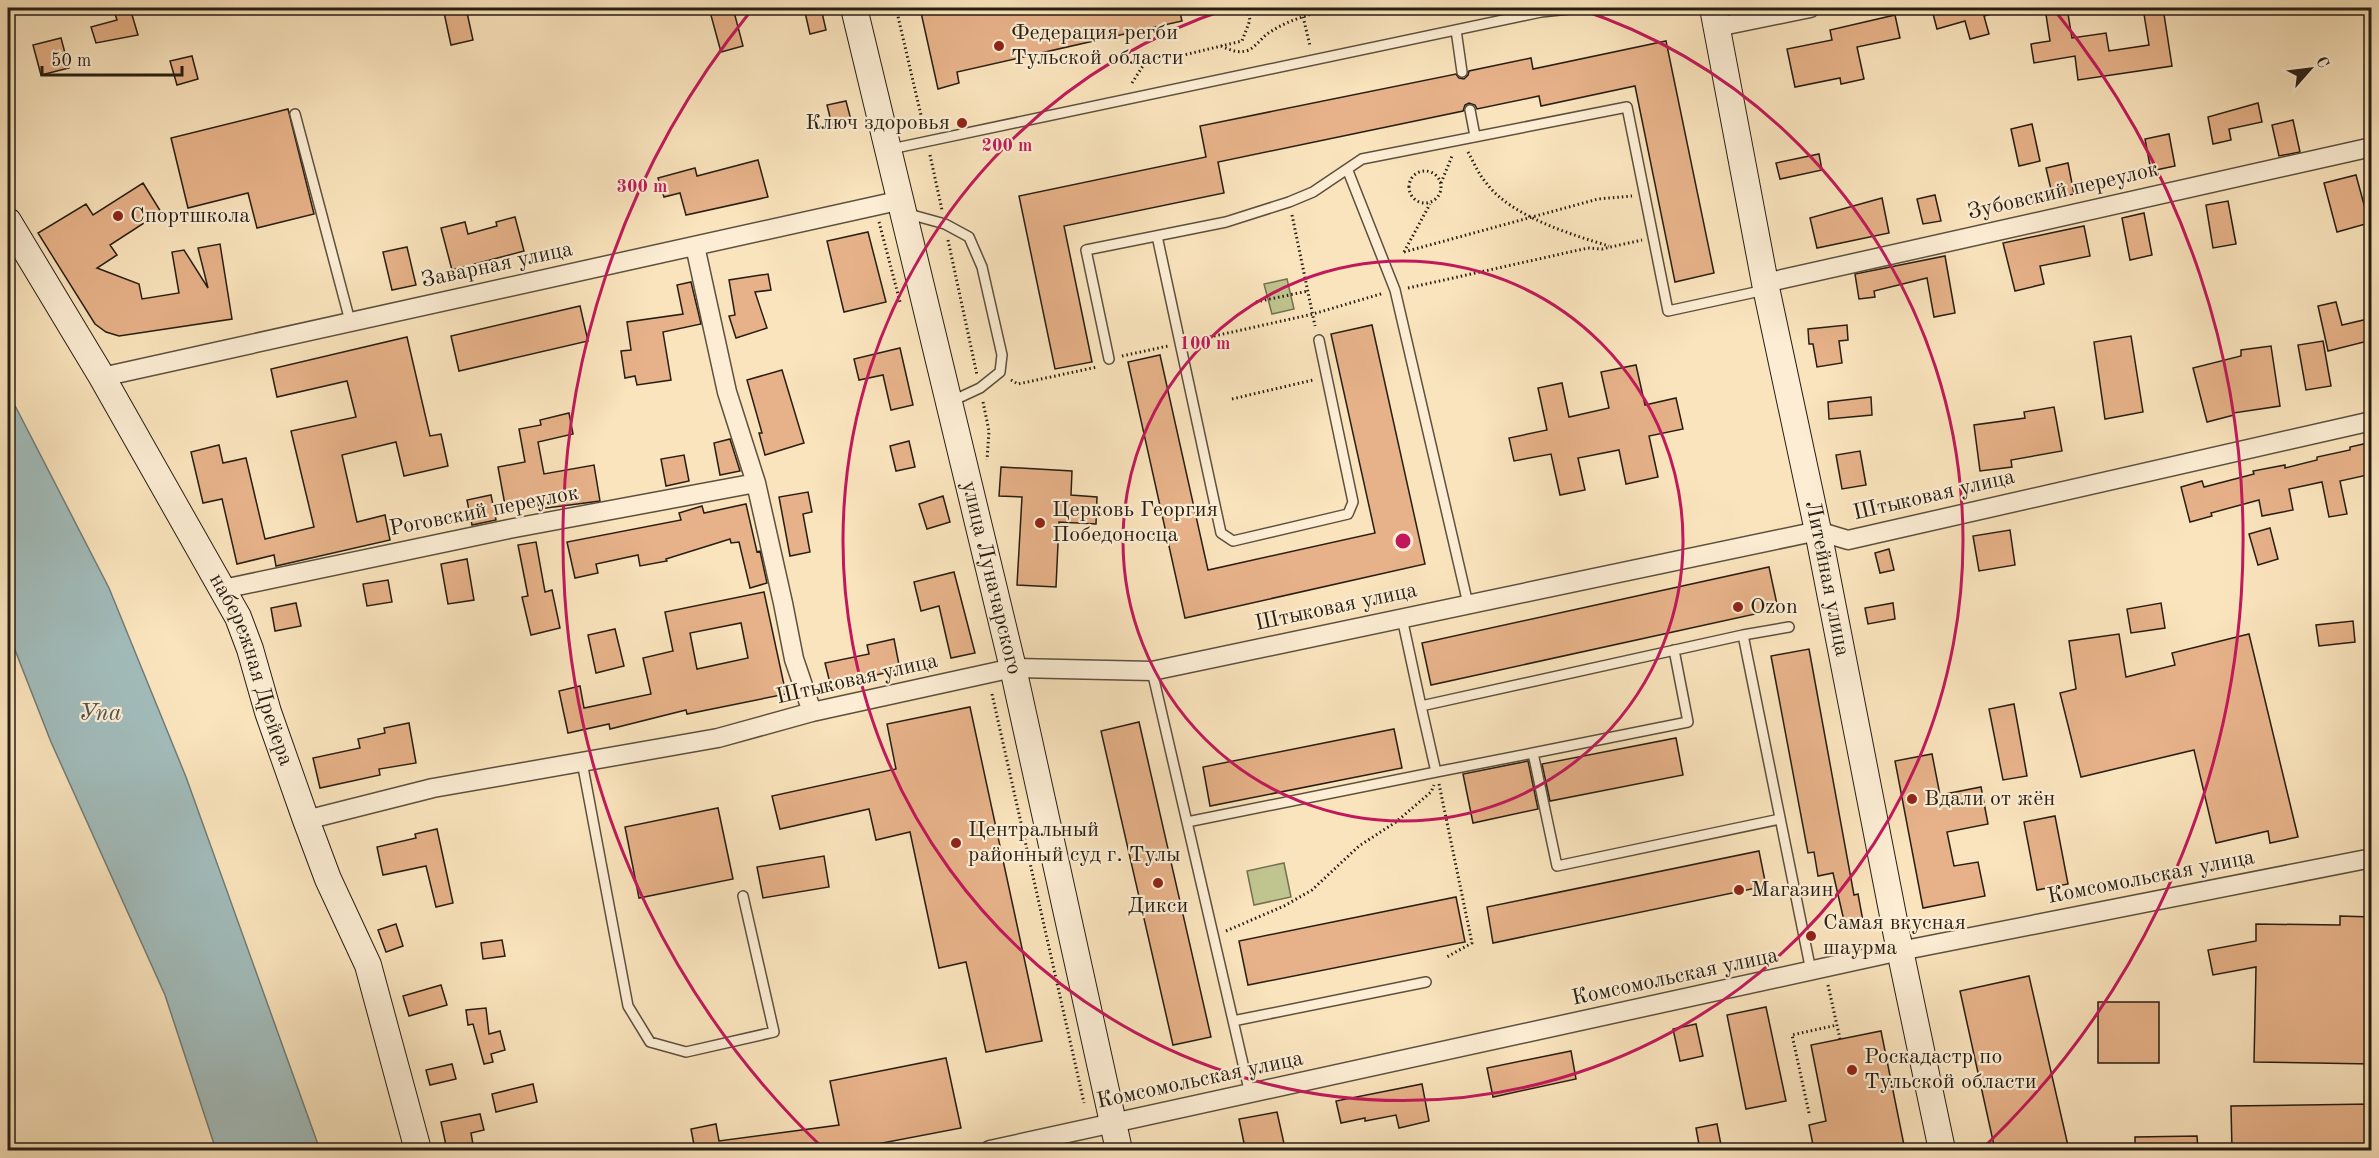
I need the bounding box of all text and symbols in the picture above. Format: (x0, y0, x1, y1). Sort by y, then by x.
place label: Федерация регби Тульской области (1011, 22, 1184, 69)
scale bar (42, 39, 182, 77)
marker: Федерация регби Тульской области (992, 39, 1006, 53)
north arrow (2280, 39, 2340, 99)
text: 50 m (51, 52, 91, 70)
text: С (2312, 54, 2331, 71)
place label: Ключ здоровья (805, 112, 950, 134)
marker: Ключ здоровья (955, 116, 969, 130)
text: 200 m (982, 137, 1032, 155)
street label: Зубовский переулок (1965, 158, 2161, 224)
text: 300 m (617, 178, 667, 196)
place label: Спортшкола (130, 205, 250, 227)
marker: Спортшкола (111, 209, 125, 223)
street label: Заварная улица (419, 238, 575, 292)
text: 100 m (1180, 335, 1230, 353)
street label: Штыковая улица (1851, 466, 2017, 524)
street label: улица Луначарского (957, 479, 1025, 677)
street label: Роговский переулок (388, 482, 580, 540)
place label: Церковь Георгия Победоносца (1052, 499, 1218, 546)
street label: Литейная улица (1801, 499, 1853, 658)
marker: Церковь Георгия Победоносца (1033, 516, 1047, 530)
centre of rings (1393, 531, 1413, 551)
street label: набережная Дрейера (205, 570, 297, 769)
street label: Штыковая улица (1253, 579, 1419, 635)
place label: Ozon (1750, 596, 1798, 618)
marker: Ozon (1731, 600, 1745, 614)
street label: Штыковая улица (774, 650, 940, 708)
water label: Упа (78, 702, 122, 726)
place label: Вдали от жён (1924, 788, 2055, 810)
marker: Вдали от жён (1905, 792, 1919, 806)
place label: Центральный районный суд г. Тулы (968, 819, 1181, 866)
marker: Центральный районный суд г. Тулы (949, 836, 963, 850)
street label: Комсомольская улица (2046, 846, 2256, 908)
marker: Дикси (1151, 876, 1165, 890)
place label: Магазин (1751, 879, 1834, 901)
marker: Магазин (1732, 883, 1746, 897)
place label: Дикси (1128, 895, 1188, 917)
place label: Самая вкусная шаурма (1823, 912, 1966, 959)
marker: Самая вкусная шаурма (1804, 929, 1818, 943)
street label: Комсомольская улица (1570, 944, 1780, 1010)
place label: Роскадастр по Тульской области (1864, 1046, 2037, 1093)
street label: Комсомольская улица (1095, 1047, 1305, 1113)
marker: Роскадастр по Тульской области (1845, 1063, 1859, 1077)

